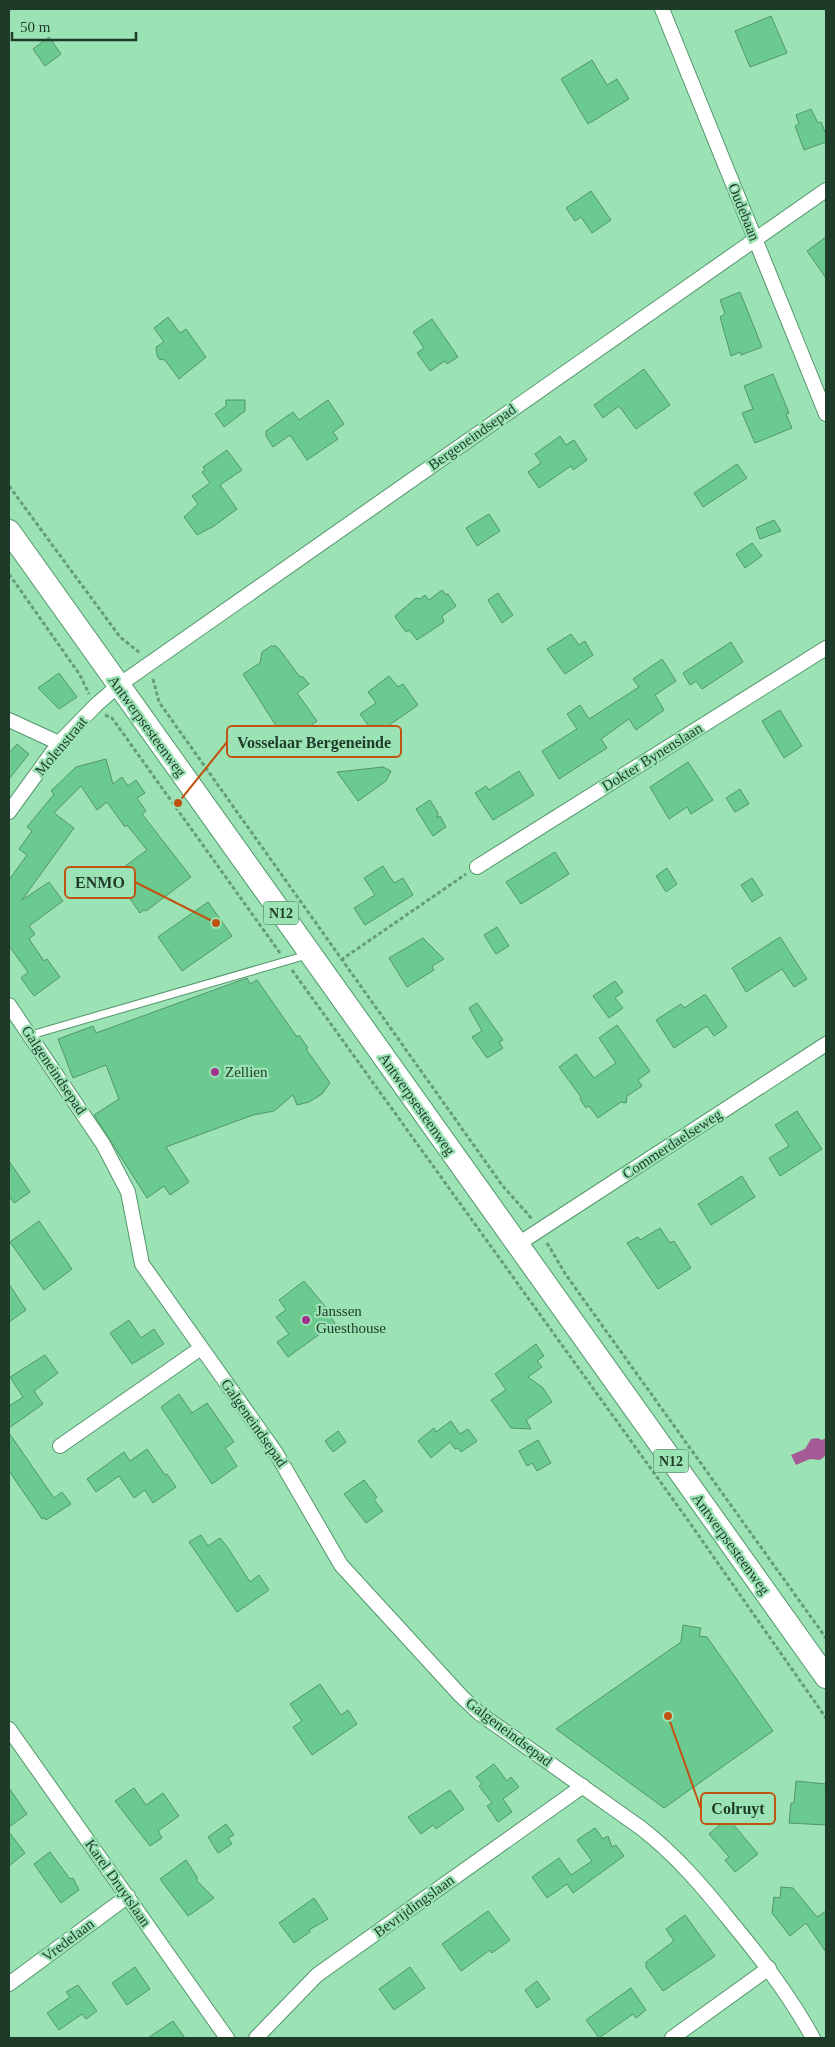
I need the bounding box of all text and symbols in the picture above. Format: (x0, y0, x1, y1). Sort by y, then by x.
scale bar (12, 10, 136, 42)
text: 50 m (20, 19, 51, 35)
street label: Oudebaan (725, 181, 763, 244)
street label: Bergeneindsepad (425, 401, 519, 473)
street label: Antwerpsesteenweg (105, 672, 189, 780)
street label: Molenstraat (32, 713, 91, 779)
street label: Dokter Bynenslaan (599, 719, 706, 794)
callout: Vosselaar Bergeneinde (227, 726, 401, 757)
text: Vosselaar Bergeneinde (237, 734, 391, 752)
callout: ENMO (65, 867, 135, 898)
text: ENMO (75, 874, 125, 891)
road number: N12 (264, 901, 298, 924)
street label: Galgeneindsepad (18, 1023, 90, 1118)
street label: Antwerpsesteenweg (376, 1050, 458, 1158)
place label: Zellien (225, 1064, 268, 1080)
marker: Zellien (209, 1066, 221, 1078)
street label: Commerdaelseweg (619, 1106, 725, 1182)
place label: Janssen Guesthouse (316, 1303, 386, 1336)
marker: Janssen Guesthouse (300, 1314, 312, 1326)
street label: Galgeneindsepad (218, 1376, 290, 1470)
road number: N12 (654, 1450, 688, 1472)
street label: Antwerpsesteenweg (689, 1490, 773, 1598)
street label: Galgeneindsepad (463, 1695, 555, 1770)
callout: Colruyt (701, 1793, 775, 1824)
text: Colruyt (711, 1800, 765, 1818)
street label: Karel Druytslaan (82, 1836, 154, 1930)
street label: Bevrijdingslaan (371, 1871, 458, 1940)
street label: Vredelaan (39, 1915, 97, 1965)

